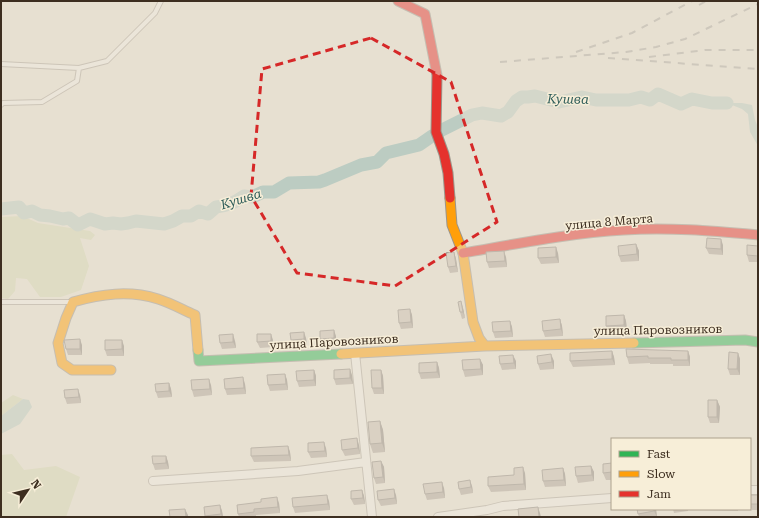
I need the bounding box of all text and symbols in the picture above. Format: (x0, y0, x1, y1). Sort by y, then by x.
water label: Кушва (546, 91, 589, 107)
water label: Кушва (218, 186, 263, 213)
street label: улица 8 Марта (565, 211, 654, 233)
street label: улица Паровозников (593, 322, 723, 338)
street label: улица Паровозников (269, 332, 399, 352)
legend (611, 438, 751, 510)
text: Fast (647, 447, 671, 461)
text: Slow (647, 467, 675, 481)
north arrow (8, 470, 48, 510)
text: N (28, 477, 44, 492)
text: Jam (647, 487, 671, 501)

